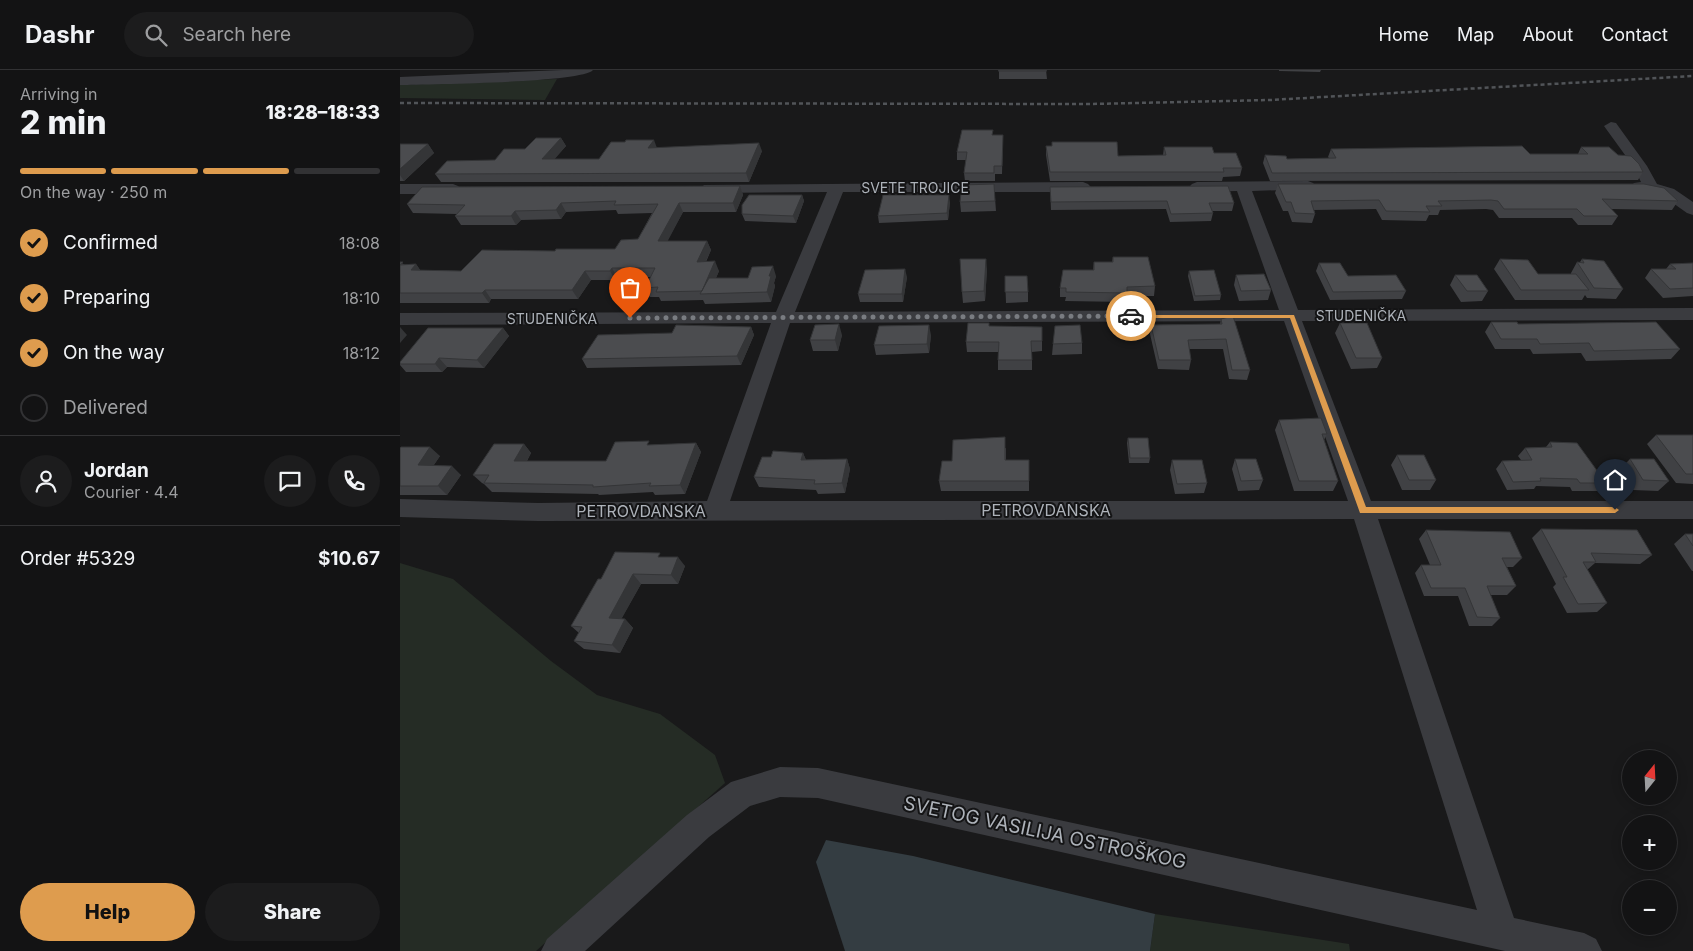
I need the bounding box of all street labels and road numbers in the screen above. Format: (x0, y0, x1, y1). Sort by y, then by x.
street label: SVETE TROJICE (861, 179, 969, 196)
street label: STUDENIČKA (1316, 307, 1407, 324)
street label: STUDENIČKA (507, 310, 598, 327)
street label: PETROVDANSKA (981, 500, 1111, 520)
street label: PETROVDANSKA (576, 501, 706, 521)
street label: SVETOG VASILIJA OSTROŠKOG (902, 791, 1188, 874)

